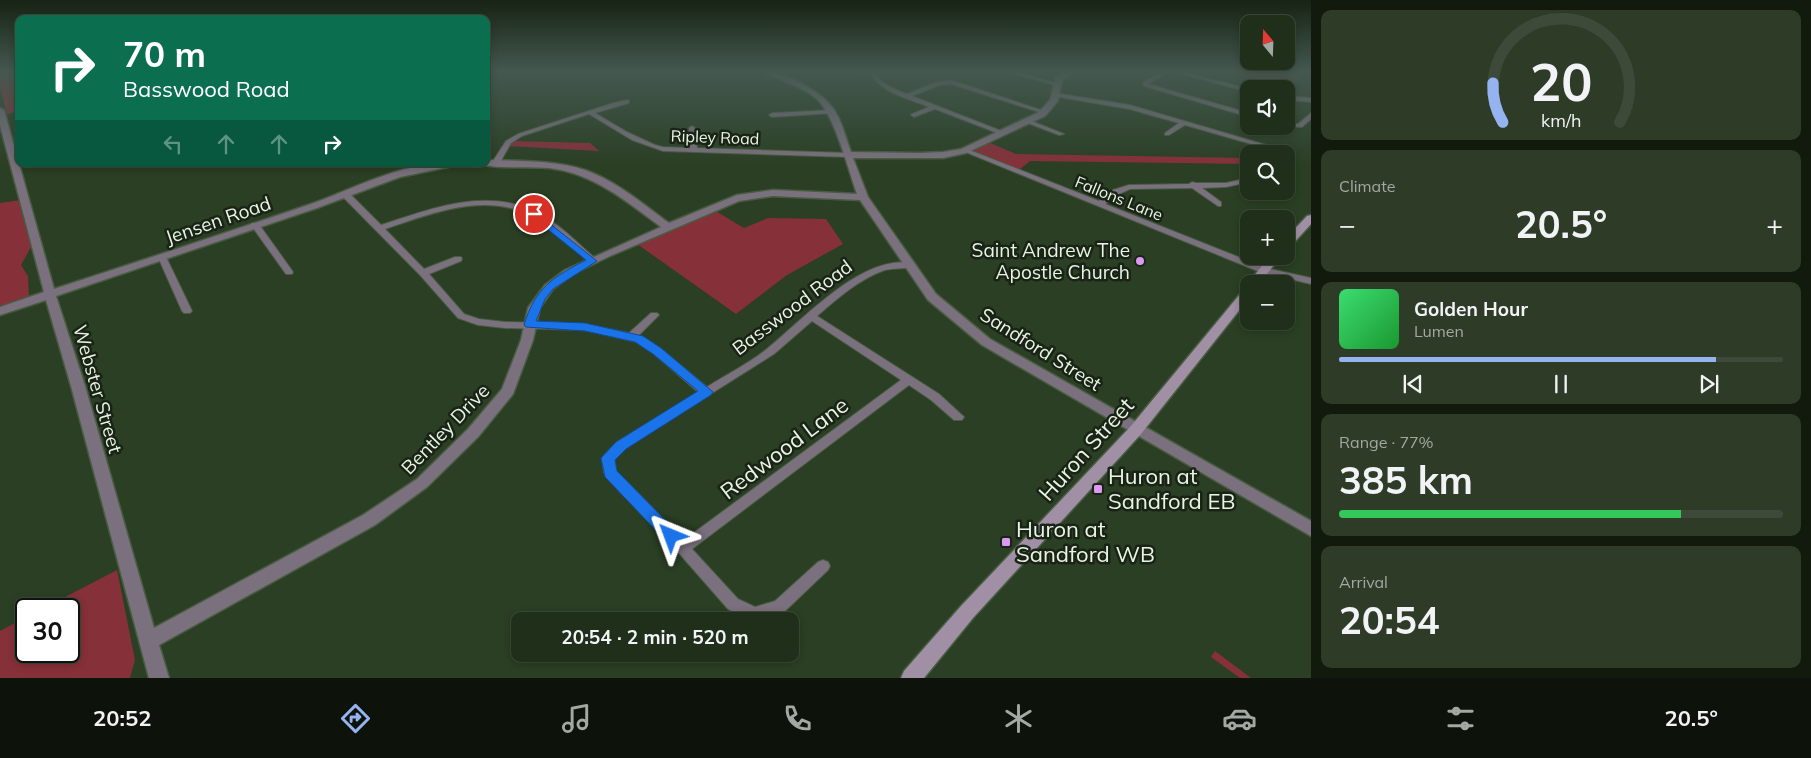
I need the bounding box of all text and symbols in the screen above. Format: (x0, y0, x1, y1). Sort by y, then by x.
north arrow (1240, 15, 1295, 70)
map controls (1240, 15, 1295, 330)
text: 70 m (123, 32, 206, 76)
icon: right (40, 35, 105, 100)
text: 20 (1530, 49, 1592, 114)
text: Basswood Road (123, 75, 290, 103)
button: sound (1240, 80, 1295, 135)
text: km/h (1541, 109, 1581, 131)
street label: Ripley Road (670, 125, 760, 149)
icon: left (159, 130, 187, 158)
icon: ahead (212, 130, 240, 158)
icon: ahead (265, 130, 293, 158)
icon: right (318, 130, 346, 158)
button: search (1240, 145, 1295, 200)
street label: Fallons Lane (1072, 171, 1166, 225)
text: Climate (1339, 176, 1395, 196)
street label: Jensen Road (162, 191, 274, 249)
pin (513, 193, 555, 235)
icon: arrive (520, 200, 548, 228)
text: 20.5° (1515, 200, 1607, 248)
text: − (1339, 207, 1356, 242)
text: + (1766, 207, 1783, 242)
button: + (1240, 210, 1295, 265)
place label: Saint Andrew The Apostle Church (972, 238, 1130, 284)
street label: Basswood Road (727, 254, 857, 360)
marker: Saint Andrew The Apostle Church (1134, 255, 1146, 267)
button: − (1240, 275, 1295, 330)
text: Golden Hour (1414, 297, 1528, 321)
street label: Sandford Street (976, 302, 1106, 396)
text: Lumen (1414, 321, 1464, 341)
street label: Webster Street (68, 322, 128, 456)
icon: previous (1399, 370, 1427, 398)
icon: pause (1547, 370, 1575, 398)
icon: next (1695, 370, 1723, 398)
street label: Bentley Drive (396, 379, 494, 479)
street label: Redwood Lane (714, 391, 854, 505)
street label: Huron Street (1032, 391, 1140, 506)
text: Range · 77% (1339, 432, 1434, 452)
text: 385 km (1339, 456, 1473, 504)
place label: Huron at Sandford EB (1108, 462, 1235, 515)
marker: Huron at Sandford EB (1092, 483, 1104, 495)
position arrow (644, 509, 696, 561)
place label: Huron at Sandford WB (1016, 515, 1155, 568)
marker: Huron at Sandford WB (1000, 536, 1012, 548)
text: Arrival (1339, 572, 1388, 592)
text: 20:54 (1339, 596, 1440, 644)
speed limit sign: 30 (15, 598, 80, 663)
text: 20:54 · 2 min · 520 m (561, 625, 749, 649)
icon: directions (338, 701, 373, 736)
icon: music (559, 701, 594, 736)
icon: phone (780, 701, 815, 736)
icon: climate (1001, 701, 1036, 736)
icon: car (1222, 701, 1257, 736)
icon: filters (1443, 701, 1478, 736)
text: 20:52 (93, 704, 151, 732)
text: 20.5° (1664, 704, 1718, 732)

